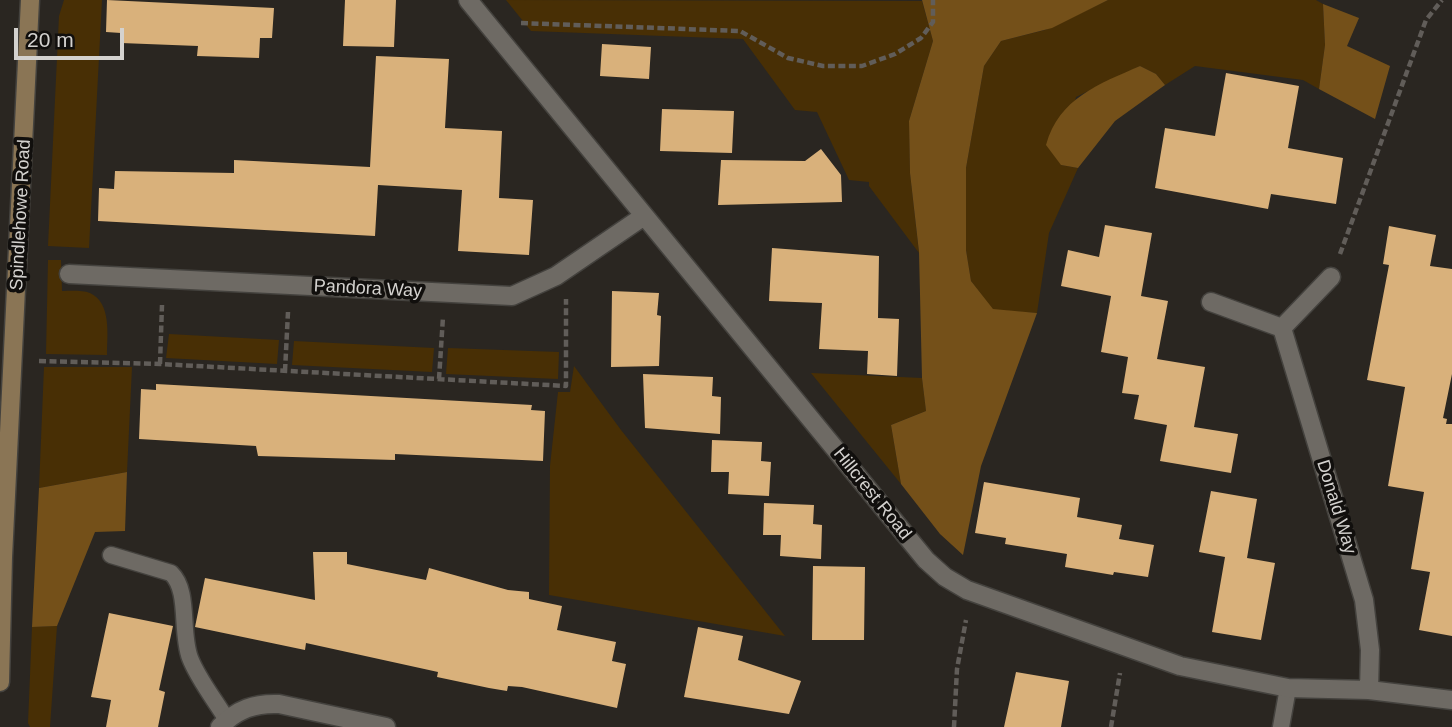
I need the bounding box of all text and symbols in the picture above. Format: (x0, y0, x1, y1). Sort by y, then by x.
scale bar (18, 14, 128, 58)
text: 20 m (27, 28, 74, 51)
street label: Spindlehowe Road (6, 139, 36, 291)
street label: Pandora Way (313, 275, 423, 303)
street label: Hillcrest Road (828, 444, 916, 544)
street label: Donald Way (1311, 457, 1361, 557)

